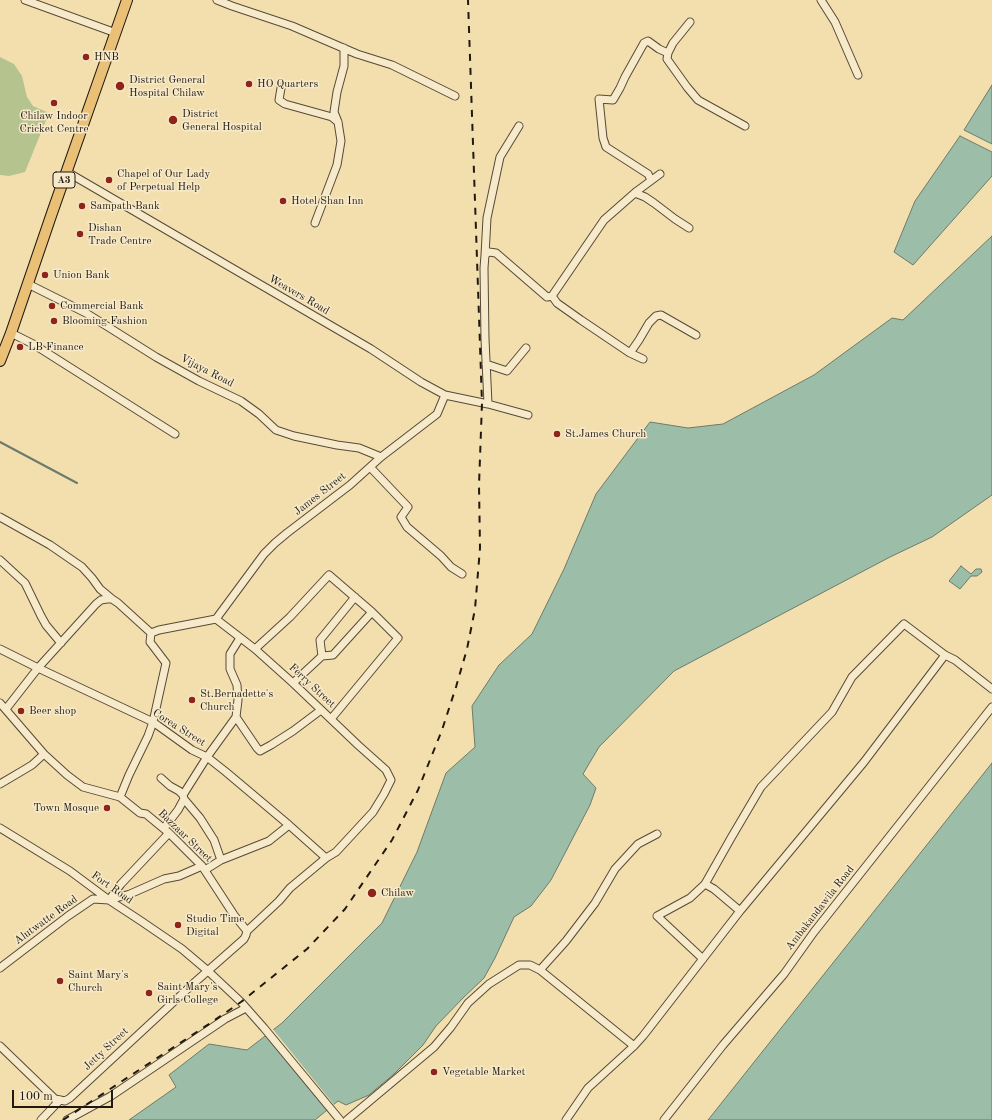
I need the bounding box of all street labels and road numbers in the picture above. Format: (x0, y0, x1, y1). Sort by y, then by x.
road number: A3 (53, 172, 75, 188)
street label: Weavers Road (266, 272, 332, 318)
street label: Vijaya Road (178, 352, 236, 390)
street label: James Street (291, 470, 349, 518)
street label: Ferry Street (286, 661, 338, 711)
street label: Corea Street (150, 706, 208, 750)
street label: Bazzaar Street (155, 807, 215, 865)
street label: Ambakandawila Road (783, 863, 857, 953)
street label: Fort Road (89, 869, 135, 907)
street label: Alutwatte Road (12, 893, 80, 947)
street label: Jetty Street (81, 1025, 131, 1073)

